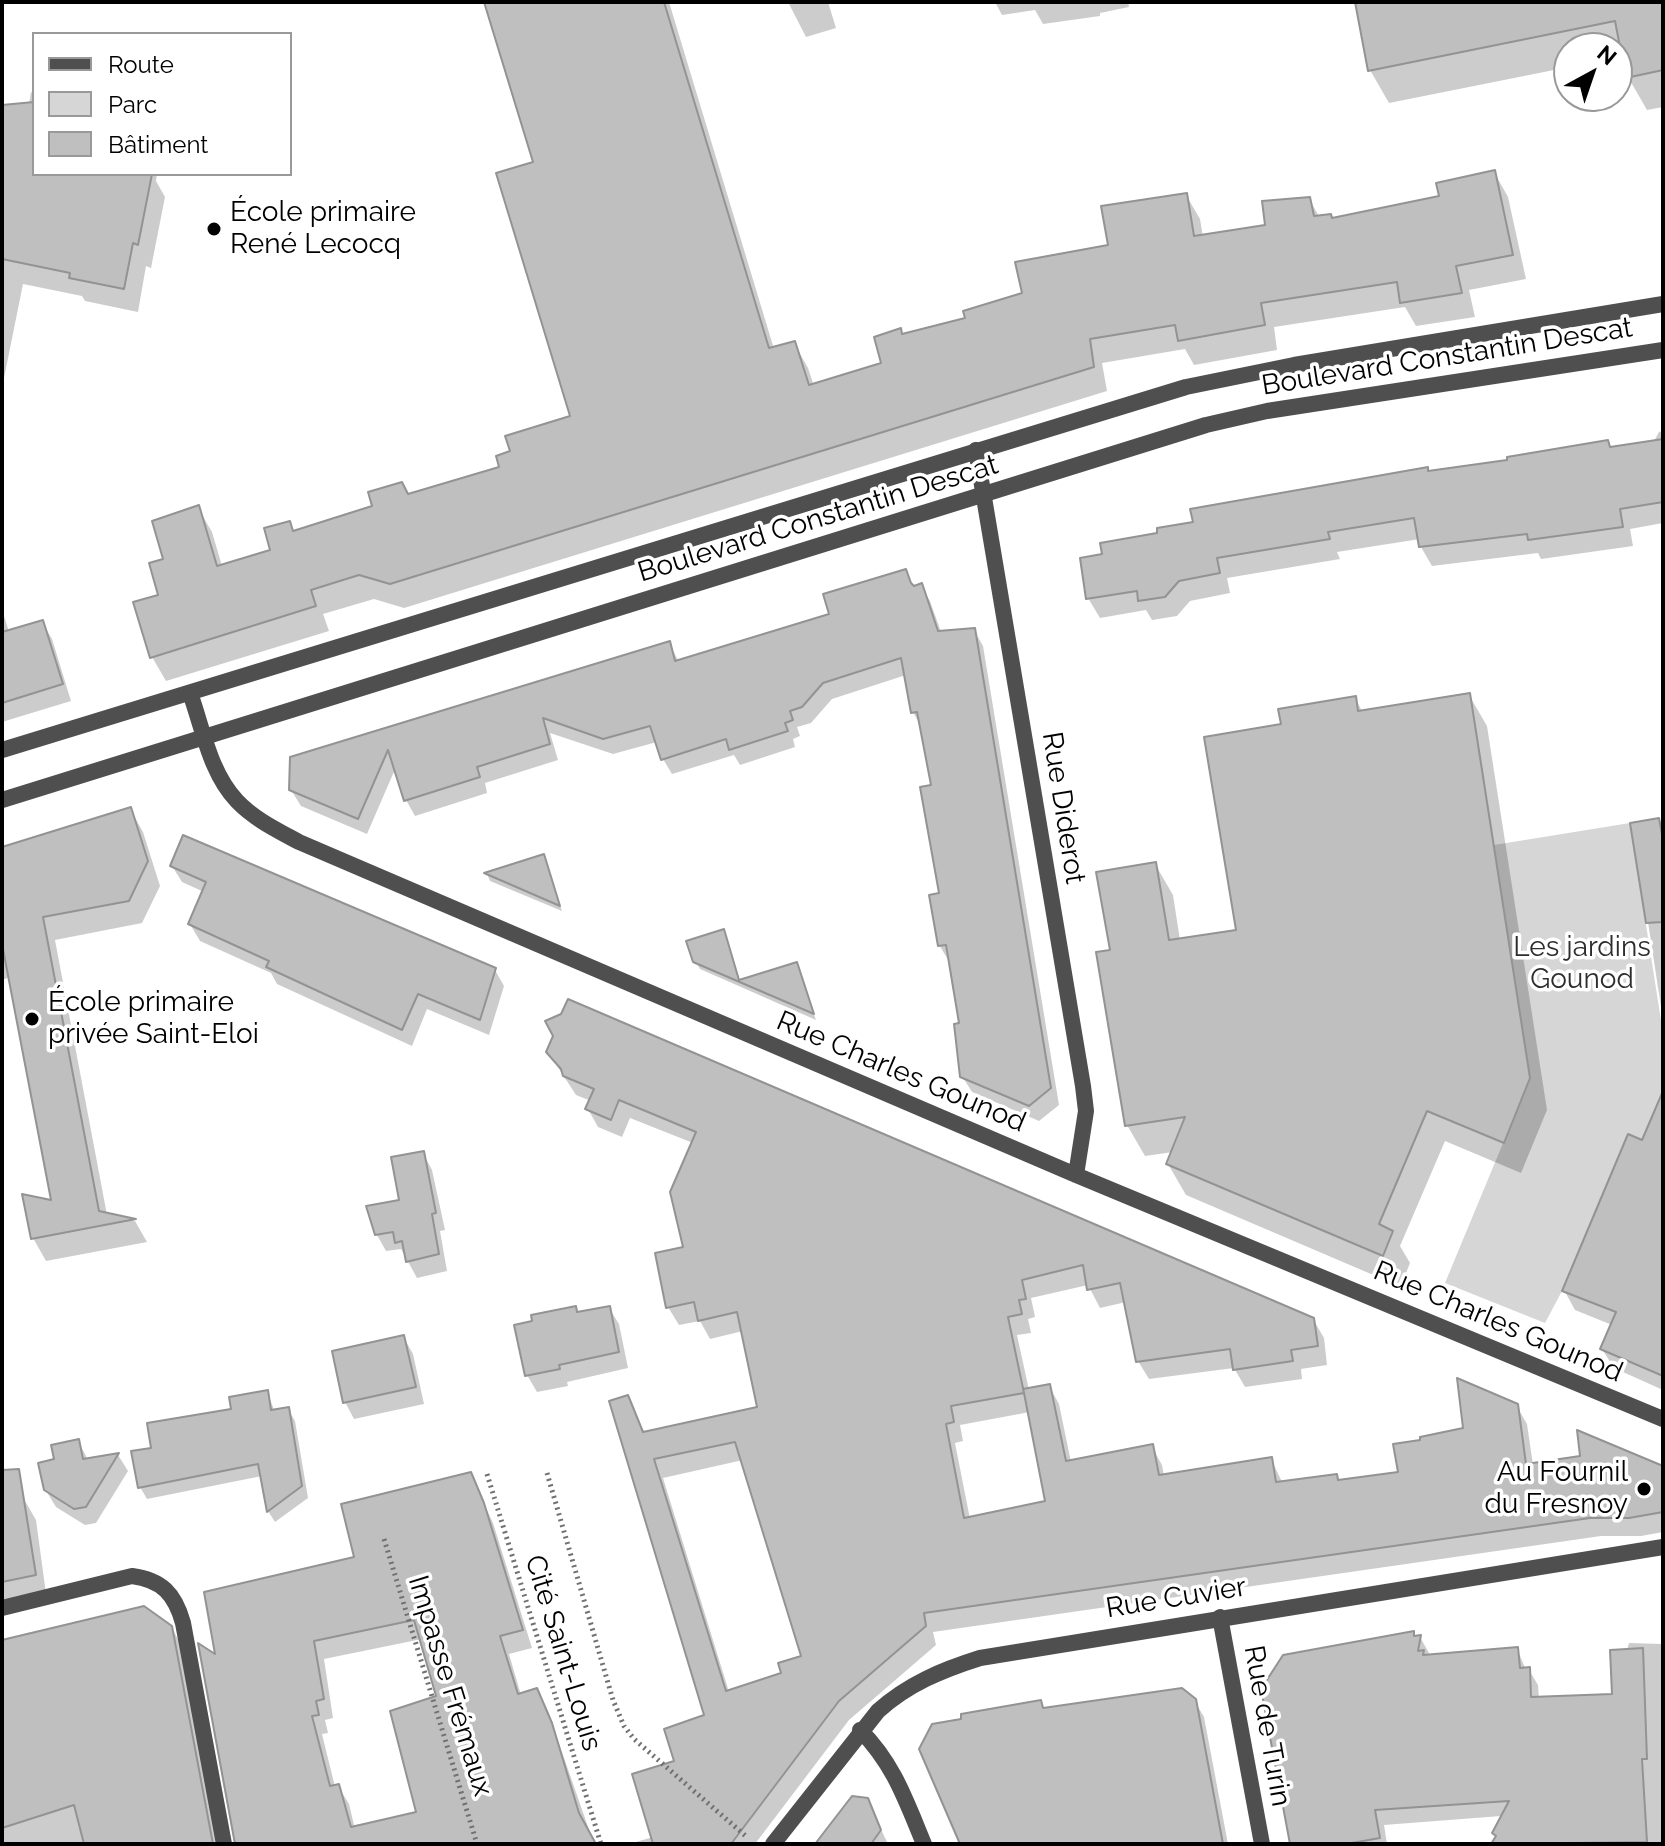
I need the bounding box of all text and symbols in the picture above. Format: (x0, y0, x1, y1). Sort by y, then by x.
legend (32, 32, 292, 176)
north arrow (1553, 32, 1633, 112)
text: N (1592, 40, 1622, 70)
text: Route (108, 50, 174, 79)
text: Parc (108, 90, 157, 119)
text: Bâtiment (108, 130, 208, 159)
place label: École primaire René Lecocq (230, 196, 416, 262)
marker: École primaire René Lecocq (205, 220, 223, 238)
street label: Boulevard Constantin Descat (1259, 311, 1635, 403)
street label: Boulevard Constantin Descat (634, 448, 1002, 590)
street label: Rue Diderot (1034, 730, 1092, 886)
park label: Les jardins Gounod (1513, 931, 1651, 997)
place label: École primaire privée Saint-Eloi (48, 986, 259, 1052)
street label: Rue Charles Gounod (771, 1004, 1031, 1140)
marker: École primaire privée Saint-Eloi (23, 1010, 41, 1028)
street label: Rue Charles Gounod (1368, 1254, 1628, 1390)
place label: Au Fournil du Fresnoy (1484, 1456, 1628, 1522)
marker: Au Fournil du Fresnoy (1635, 1480, 1653, 1498)
street label: Cité Saint-Louis (517, 1551, 609, 1755)
street label: Rue Cuvier (1104, 1570, 1248, 1626)
street label: Impasse Frémaux (400, 1572, 500, 1800)
street label: Rue de Turin (1236, 1643, 1298, 1809)

